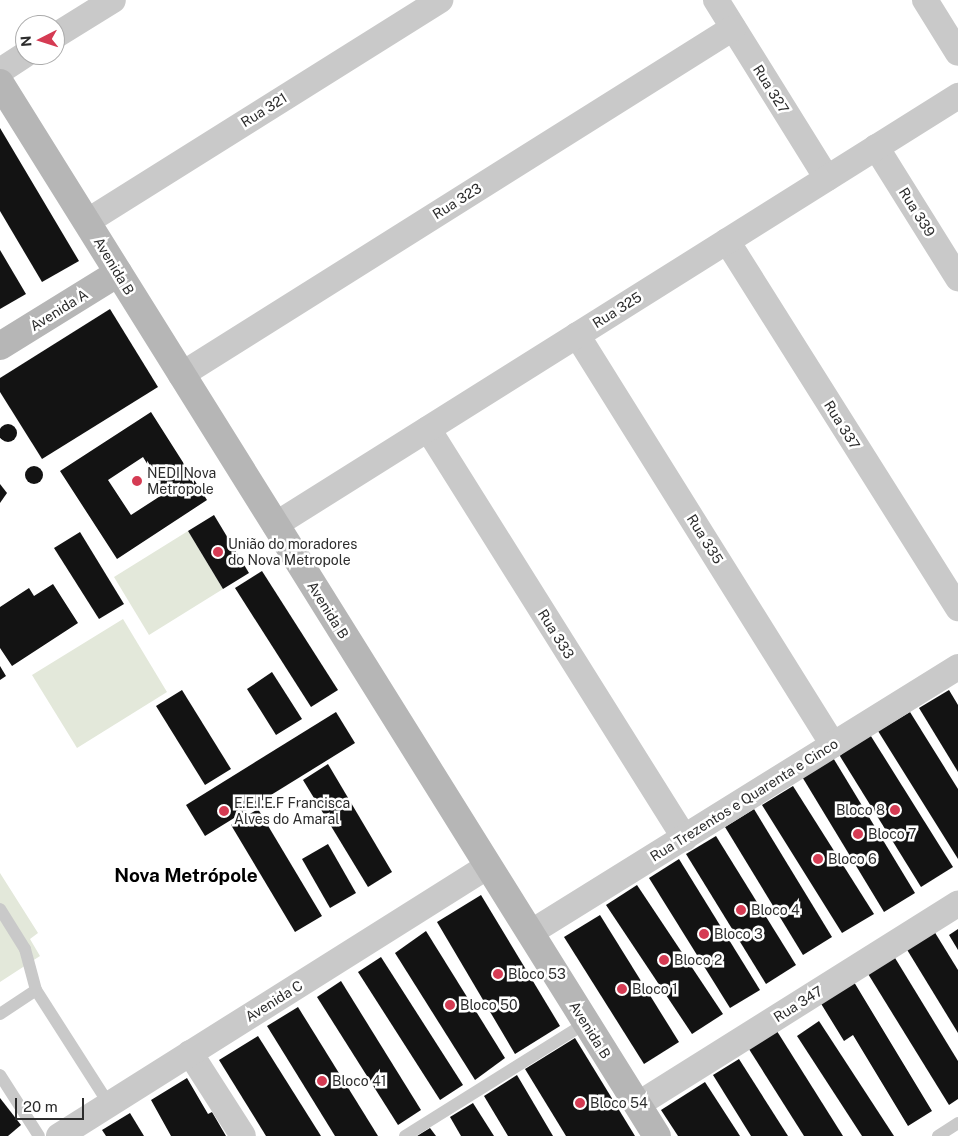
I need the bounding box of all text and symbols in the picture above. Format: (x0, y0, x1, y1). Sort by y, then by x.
north arrow (15, 15, 65, 65)
text: N (18, 35, 35, 47)
street label: Rua 327 (750, 62, 792, 116)
street label: Rua 321 (238, 89, 290, 131)
street label: Rua 323 (429, 179, 485, 223)
street label: Rua 339 (895, 184, 939, 240)
street label: Avenida B (90, 234, 138, 298)
street label: Avenida A (27, 286, 91, 334)
street label: Rua 325 (589, 288, 645, 332)
street label: Rua 337 (820, 398, 864, 452)
place label: NEDI Nova Metropole (147, 465, 216, 498)
marker: NEDI Nova Metropole (131, 475, 143, 487)
street label: Rua 335 (683, 511, 727, 567)
place label: União do moradores do Nova Metropole (228, 536, 358, 568)
marker: União do moradores do Nova Metropole (212, 546, 224, 558)
street label: Avenida B (304, 578, 352, 642)
street label: Rua 333 (534, 606, 578, 662)
street label: Rua Trezentos e Quarenta e Cinco (647, 735, 841, 865)
place label: E.E.I.E.F Francisca Alves do Amaral (234, 795, 350, 828)
place label: Bloco 8 (836, 802, 885, 818)
marker: Bloco 8 (889, 804, 901, 816)
marker: E.E.I.E.F Francisca Alves do Amaral (218, 805, 230, 817)
place label: Bloco 7 (868, 826, 916, 842)
marker: Bloco 7 (852, 828, 864, 840)
place label: Bloco 6 (828, 851, 877, 867)
marker: Bloco 6 (812, 853, 824, 865)
district label: Nova Metrópole (114, 865, 258, 887)
place label: Bloco 4 (751, 902, 800, 918)
marker: Bloco 4 (735, 904, 747, 916)
place label: Bloco 3 (714, 926, 763, 942)
marker: Bloco 3 (698, 928, 710, 940)
place label: Bloco 2 (674, 952, 722, 968)
marker: Bloco 2 (658, 954, 670, 966)
place label: Bloco 53 (508, 966, 566, 982)
marker: Bloco 53 (492, 968, 504, 980)
street label: Avenida C (242, 977, 306, 1025)
place label: Bloco 1 (632, 981, 678, 997)
street label: Rua 347 (770, 982, 826, 1026)
marker: Bloco 1 (616, 983, 628, 995)
place label: Bloco 50 (460, 997, 518, 1013)
street label: Avenida B (566, 998, 614, 1062)
marker: Bloco 50 (444, 999, 456, 1011)
place label: Bloco 41 (332, 1073, 387, 1089)
marker: Bloco 41 (316, 1075, 328, 1087)
scale bar (18, 1088, 86, 1120)
place label: Bloco 54 (590, 1095, 648, 1111)
marker: Bloco 54 (574, 1097, 586, 1109)
text: 20 m (23, 1098, 58, 1115)

